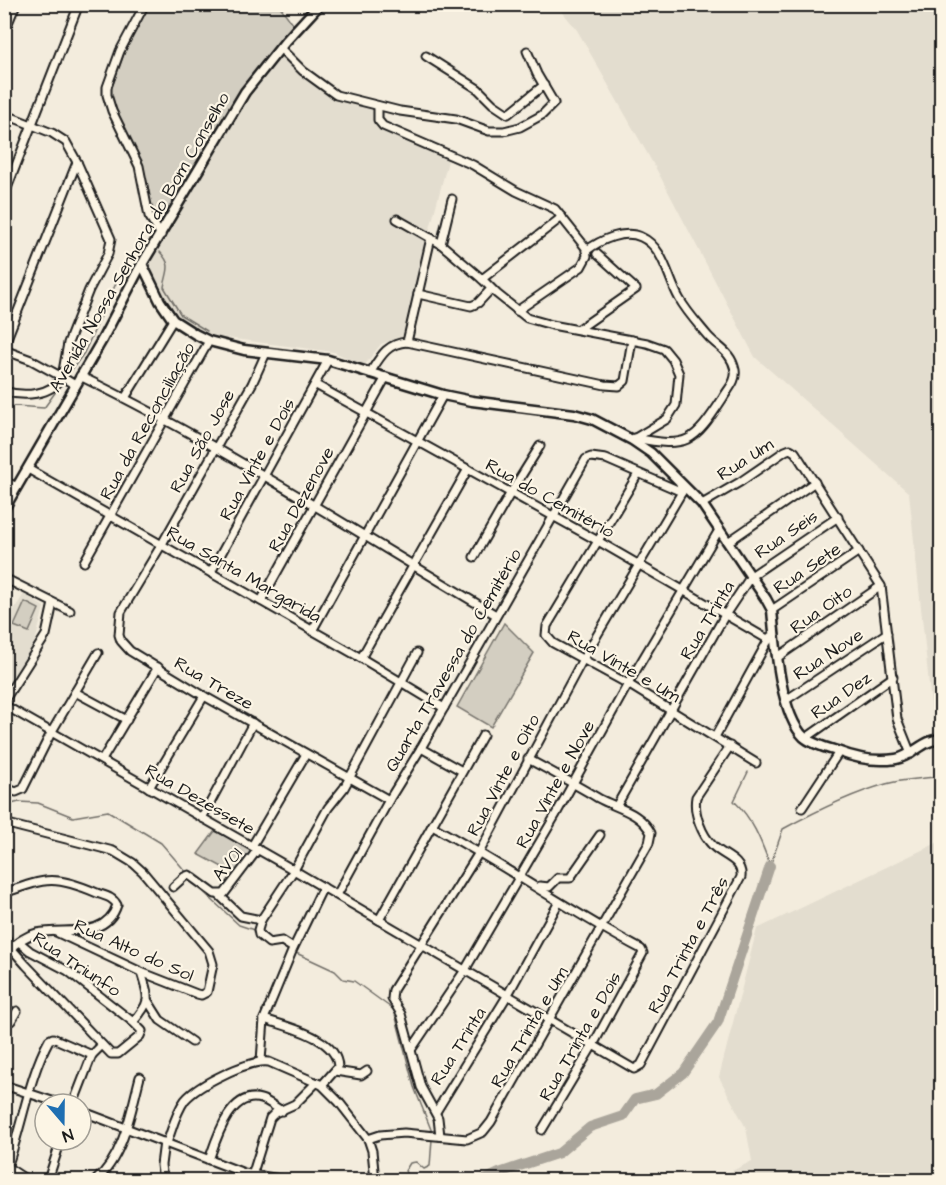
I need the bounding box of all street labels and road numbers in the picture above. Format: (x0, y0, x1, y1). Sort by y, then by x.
street label: Avenida Nossa Senhora do Bom Conselho (43, 88, 236, 397)
street label: Rua da Reconciliação (94, 338, 201, 505)
street label: Rua São Jose (164, 385, 241, 498)
street label: Rua Vinte e Dois (214, 394, 301, 525)
street label: Rua Um (712, 432, 778, 487)
street label: Rua Dezenove (262, 442, 341, 556)
street label: Rua do Cemitério (481, 453, 619, 544)
street label: Rua Seis (750, 504, 823, 565)
street label: Rua Santa Margarida (161, 520, 326, 630)
street label: Rua Sete (769, 536, 846, 600)
street label: Quarta Travessa do Cemitério (379, 544, 528, 777)
street label: Rua Trinta (674, 576, 741, 664)
street label: Rua Oito (785, 579, 857, 640)
street label: Rua Nove (788, 622, 868, 686)
street label: Rua Vinte e Um (563, 624, 685, 709)
street label: Rua Treze (169, 651, 258, 716)
street label: Rua Dez (806, 665, 877, 725)
street label: Rua Vinte e Oito (461, 710, 546, 841)
street label: Rua Vinte e Nove (510, 715, 601, 853)
street label: Rua Dezessete (140, 758, 260, 841)
street label: AV01 (206, 842, 248, 886)
street label: Rua Trinta e Três (642, 872, 735, 1018)
street label: Rua Alto do Sol (70, 913, 198, 988)
street label: Rua Triunfo (28, 926, 126, 1003)
street label: Rua Trinta e Um (485, 962, 574, 1092)
street label: Rua Trinta e Dois (533, 967, 628, 1105)
street label: Rua Trinta (425, 1002, 492, 1090)

